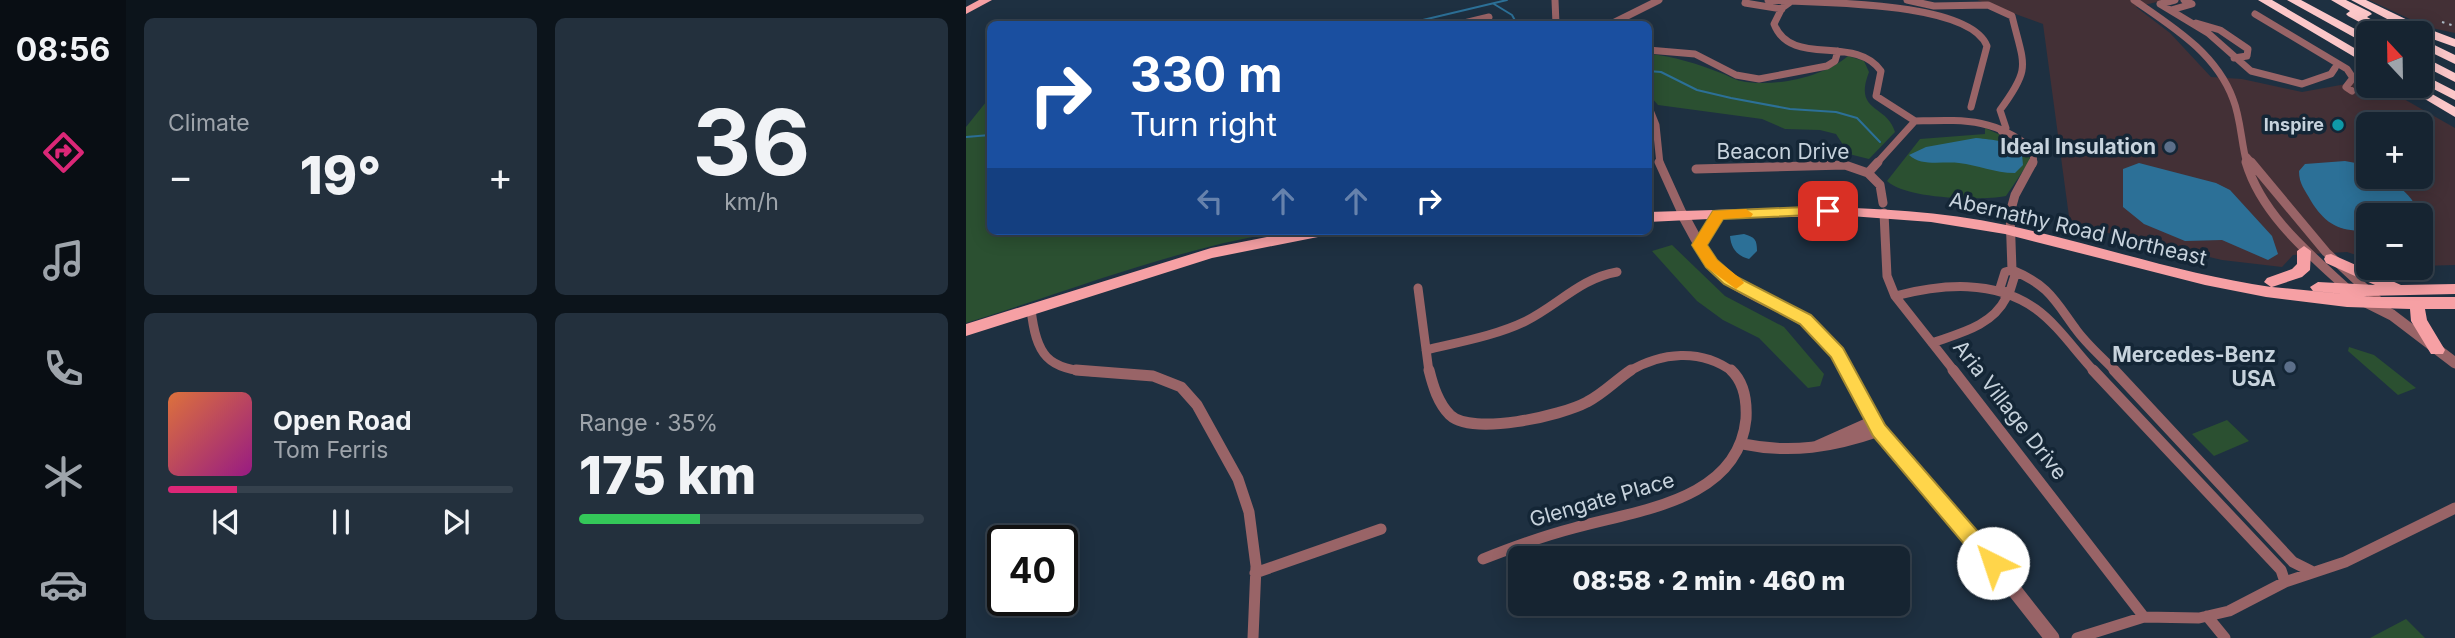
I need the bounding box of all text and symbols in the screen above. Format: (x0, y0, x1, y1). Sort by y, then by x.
north arrow (2356, 21, 2432, 98)
map controls (2356, 21, 2433, 280)
text: 08:56 (16, 30, 110, 69)
text: 330 m (1130, 45, 1283, 104)
icon: right (1015, 49, 1106, 140)
text: 36 (693, 87, 810, 197)
text: Turn right (1130, 105, 1277, 144)
text: Climate (168, 109, 250, 137)
button: + (2356, 112, 2433, 189)
place label: Inspire (2264, 114, 2324, 135)
marker: Inspire (2330, 117, 2346, 133)
icon: directions (39, 128, 88, 177)
place label: Ideal Insulation (2000, 134, 2156, 159)
street label: Beacon Drive (1717, 139, 1850, 164)
marker: Ideal Insulation (2162, 139, 2178, 155)
text: 19° (300, 144, 381, 207)
text: − (168, 153, 193, 199)
text: + (488, 153, 513, 199)
pin (1798, 181, 1858, 241)
icon: left (1191, 182, 1229, 220)
icon: ahead (1264, 182, 1302, 220)
icon: ahead (1337, 182, 1375, 220)
icon: right (1410, 182, 1448, 220)
street label: Abernathy Road Northeast (1947, 187, 2209, 270)
text: km/h (724, 188, 779, 216)
icon: arrive (1809, 192, 1847, 230)
button: − (2356, 203, 2433, 280)
icon: music (39, 236, 88, 285)
street label: Aria Village Drive (1948, 335, 2073, 484)
place label: Mercedes-Benz USA (2112, 342, 2276, 391)
icon: phone (39, 344, 88, 393)
marker: Mercedes-Benz USA (2282, 359, 2298, 375)
text: Open Road (273, 405, 412, 436)
text: Range · 35% (579, 409, 718, 437)
text: Tom Ferris (273, 436, 388, 464)
text: 175 km (579, 444, 756, 507)
icon: climate (39, 452, 88, 501)
street label: Glengate Place (1527, 467, 1677, 532)
icon: previous (207, 503, 245, 541)
icon: pause (322, 503, 360, 541)
icon: next (437, 503, 475, 541)
speed limit sign: 40 (987, 525, 1078, 616)
position arrow (1956, 526, 2030, 600)
icon: car (39, 560, 88, 609)
text: 08:58 · 2 min · 460 m (1573, 565, 1845, 596)

